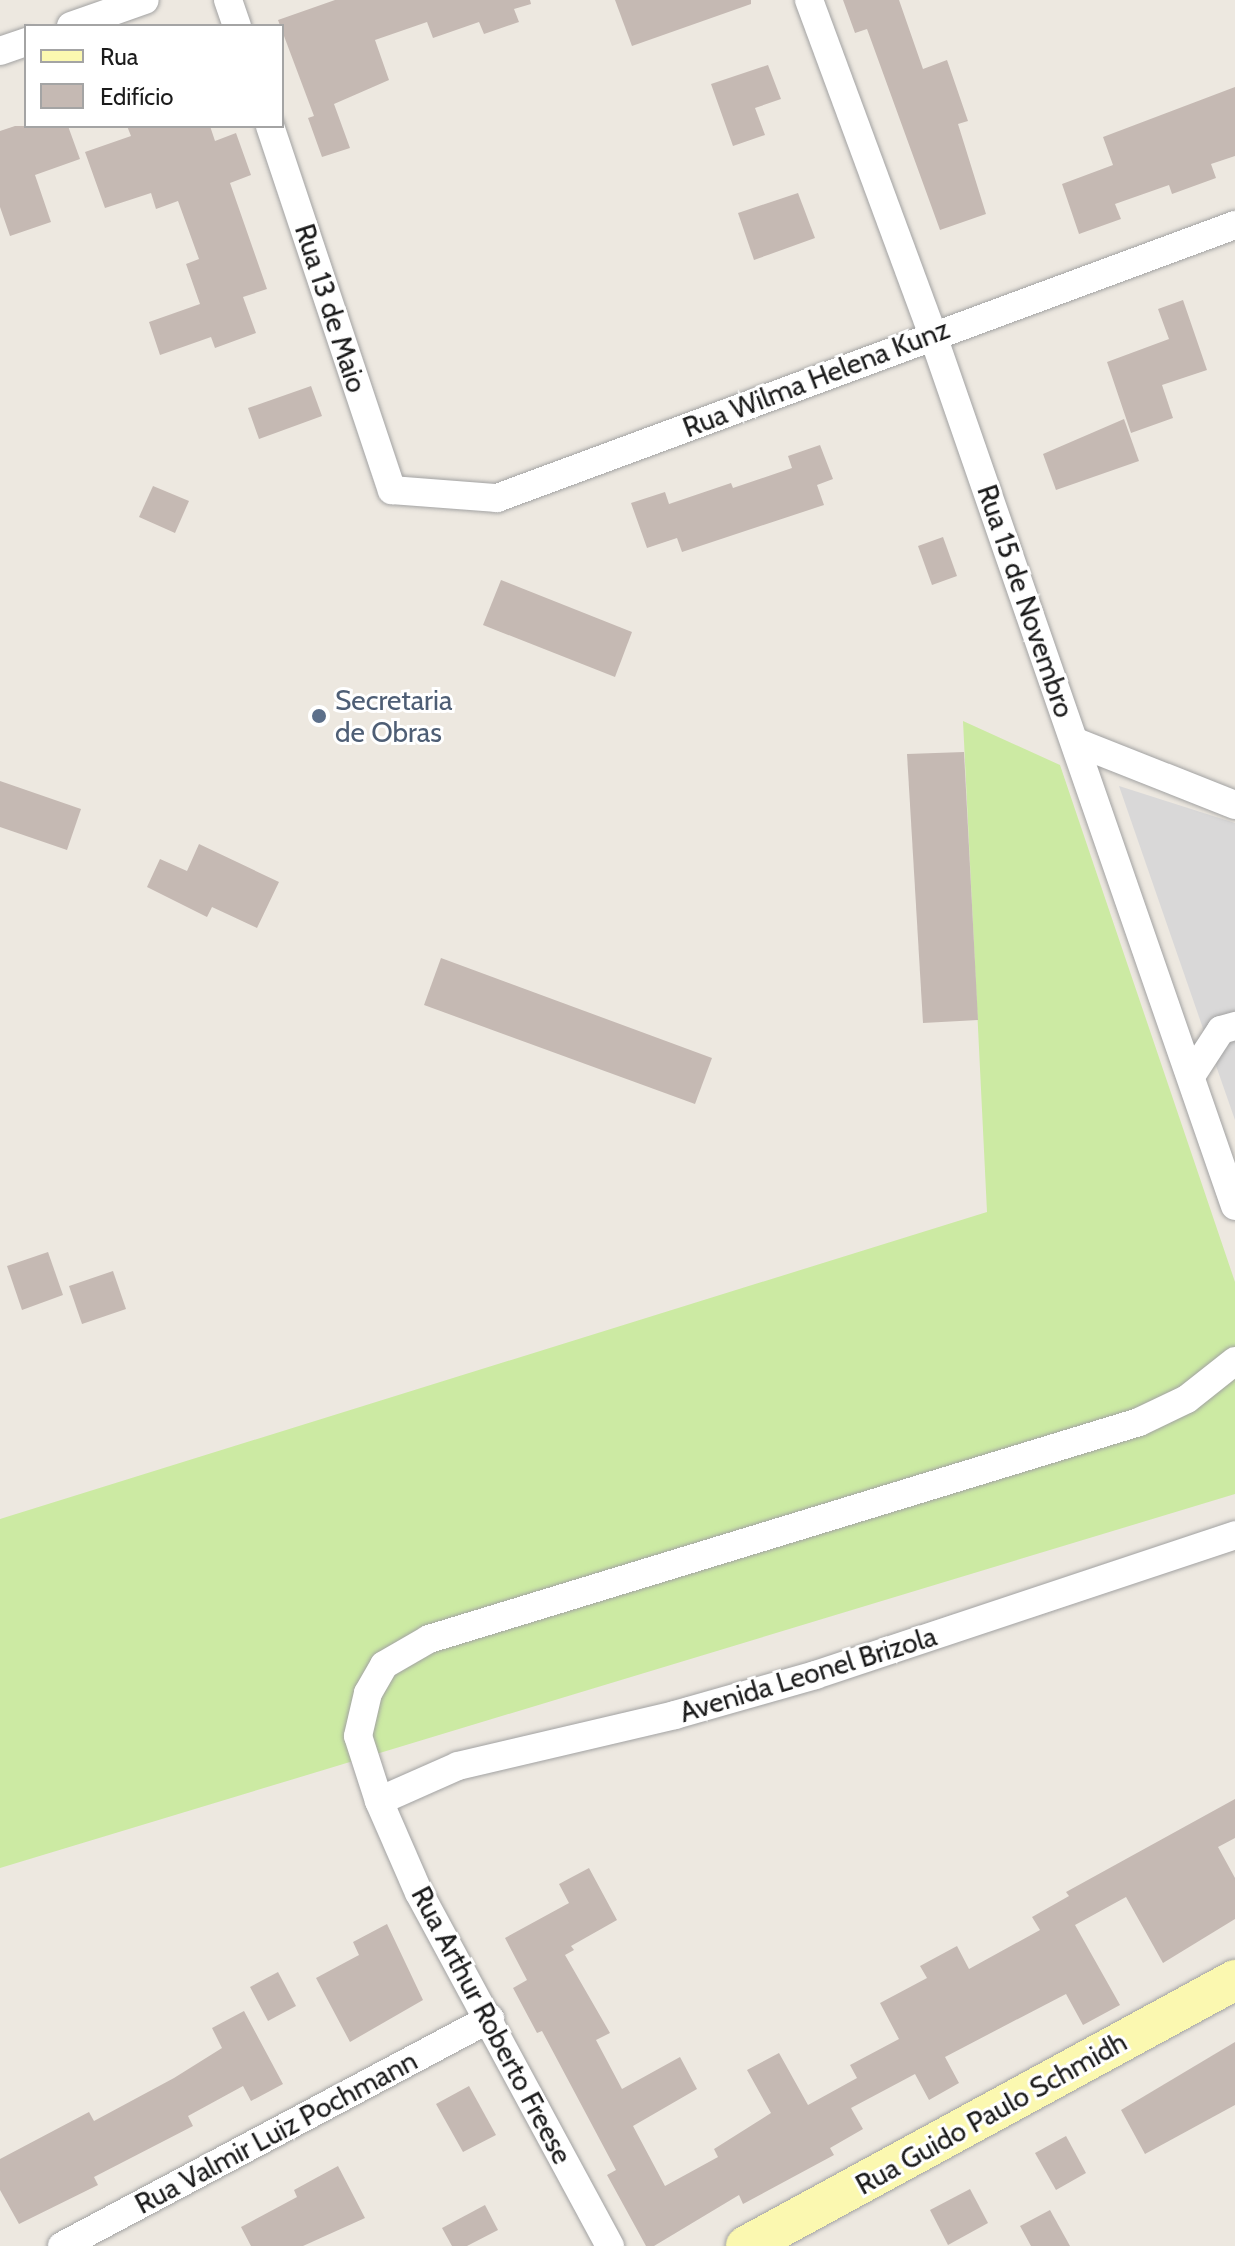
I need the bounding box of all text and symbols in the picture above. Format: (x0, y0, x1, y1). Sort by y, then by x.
legend (24, 24, 284, 128)
text: Rua (100, 42, 138, 71)
text: Edifício (100, 82, 174, 111)
street label: Rua 13 de Maio (288, 220, 374, 396)
street label: Rua Wilma Helena Kunz (678, 312, 954, 444)
street label: Rua 15 de Novembro (970, 480, 1082, 722)
place label: Secretaria de Obras (335, 683, 452, 749)
marker: Secretaria de Obras (310, 707, 328, 725)
street label: Avenida Leonel Brizola (675, 1619, 941, 1729)
street label: Rua Arthur Roberto Freese (405, 1880, 579, 2170)
street label: Rua Guido Paulo Schmidh (850, 2024, 1132, 2202)
street label: Rua Valmir Luiz Pochmann (129, 2043, 423, 2221)

